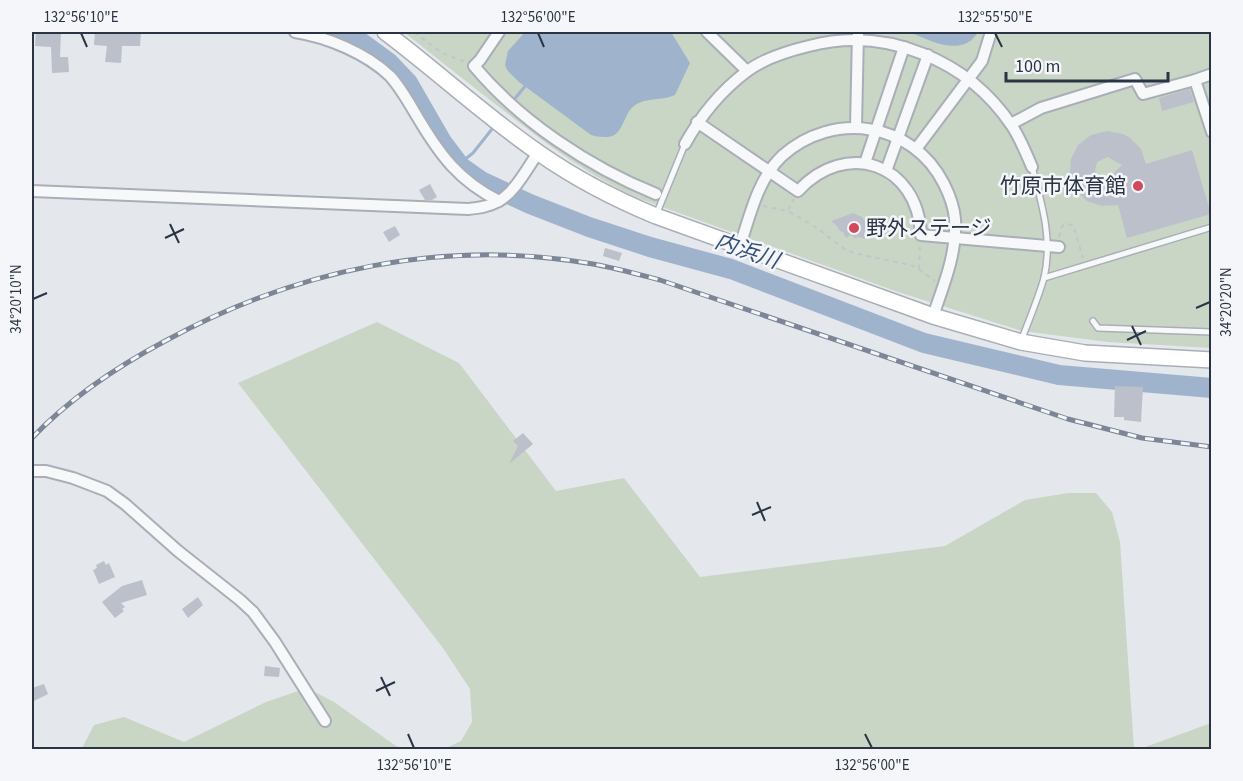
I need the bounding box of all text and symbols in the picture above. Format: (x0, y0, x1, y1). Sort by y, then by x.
text: 132°56'10"E (43, 7, 119, 28)
text: 132°56'00"E (500, 7, 576, 28)
text: 132°55'50"E (957, 7, 1033, 28)
scale bar (1006, 45, 1168, 83)
text: 100 m (1015, 54, 1060, 79)
place label: 竹原市体育館 (1000, 171, 1126, 201)
marker: 竹原市体育館 (1131, 179, 1145, 193)
place label: 野外ステージ (866, 213, 992, 243)
marker: 野外ステージ (847, 221, 861, 235)
water label: 内浜川 (711, 225, 785, 278)
text: 34°20'10"N (6, 264, 27, 334)
text: 34°20'20"N (1216, 267, 1237, 337)
text: 132°56'10"E (376, 755, 452, 776)
text: 132°56'00"E (834, 755, 910, 776)

